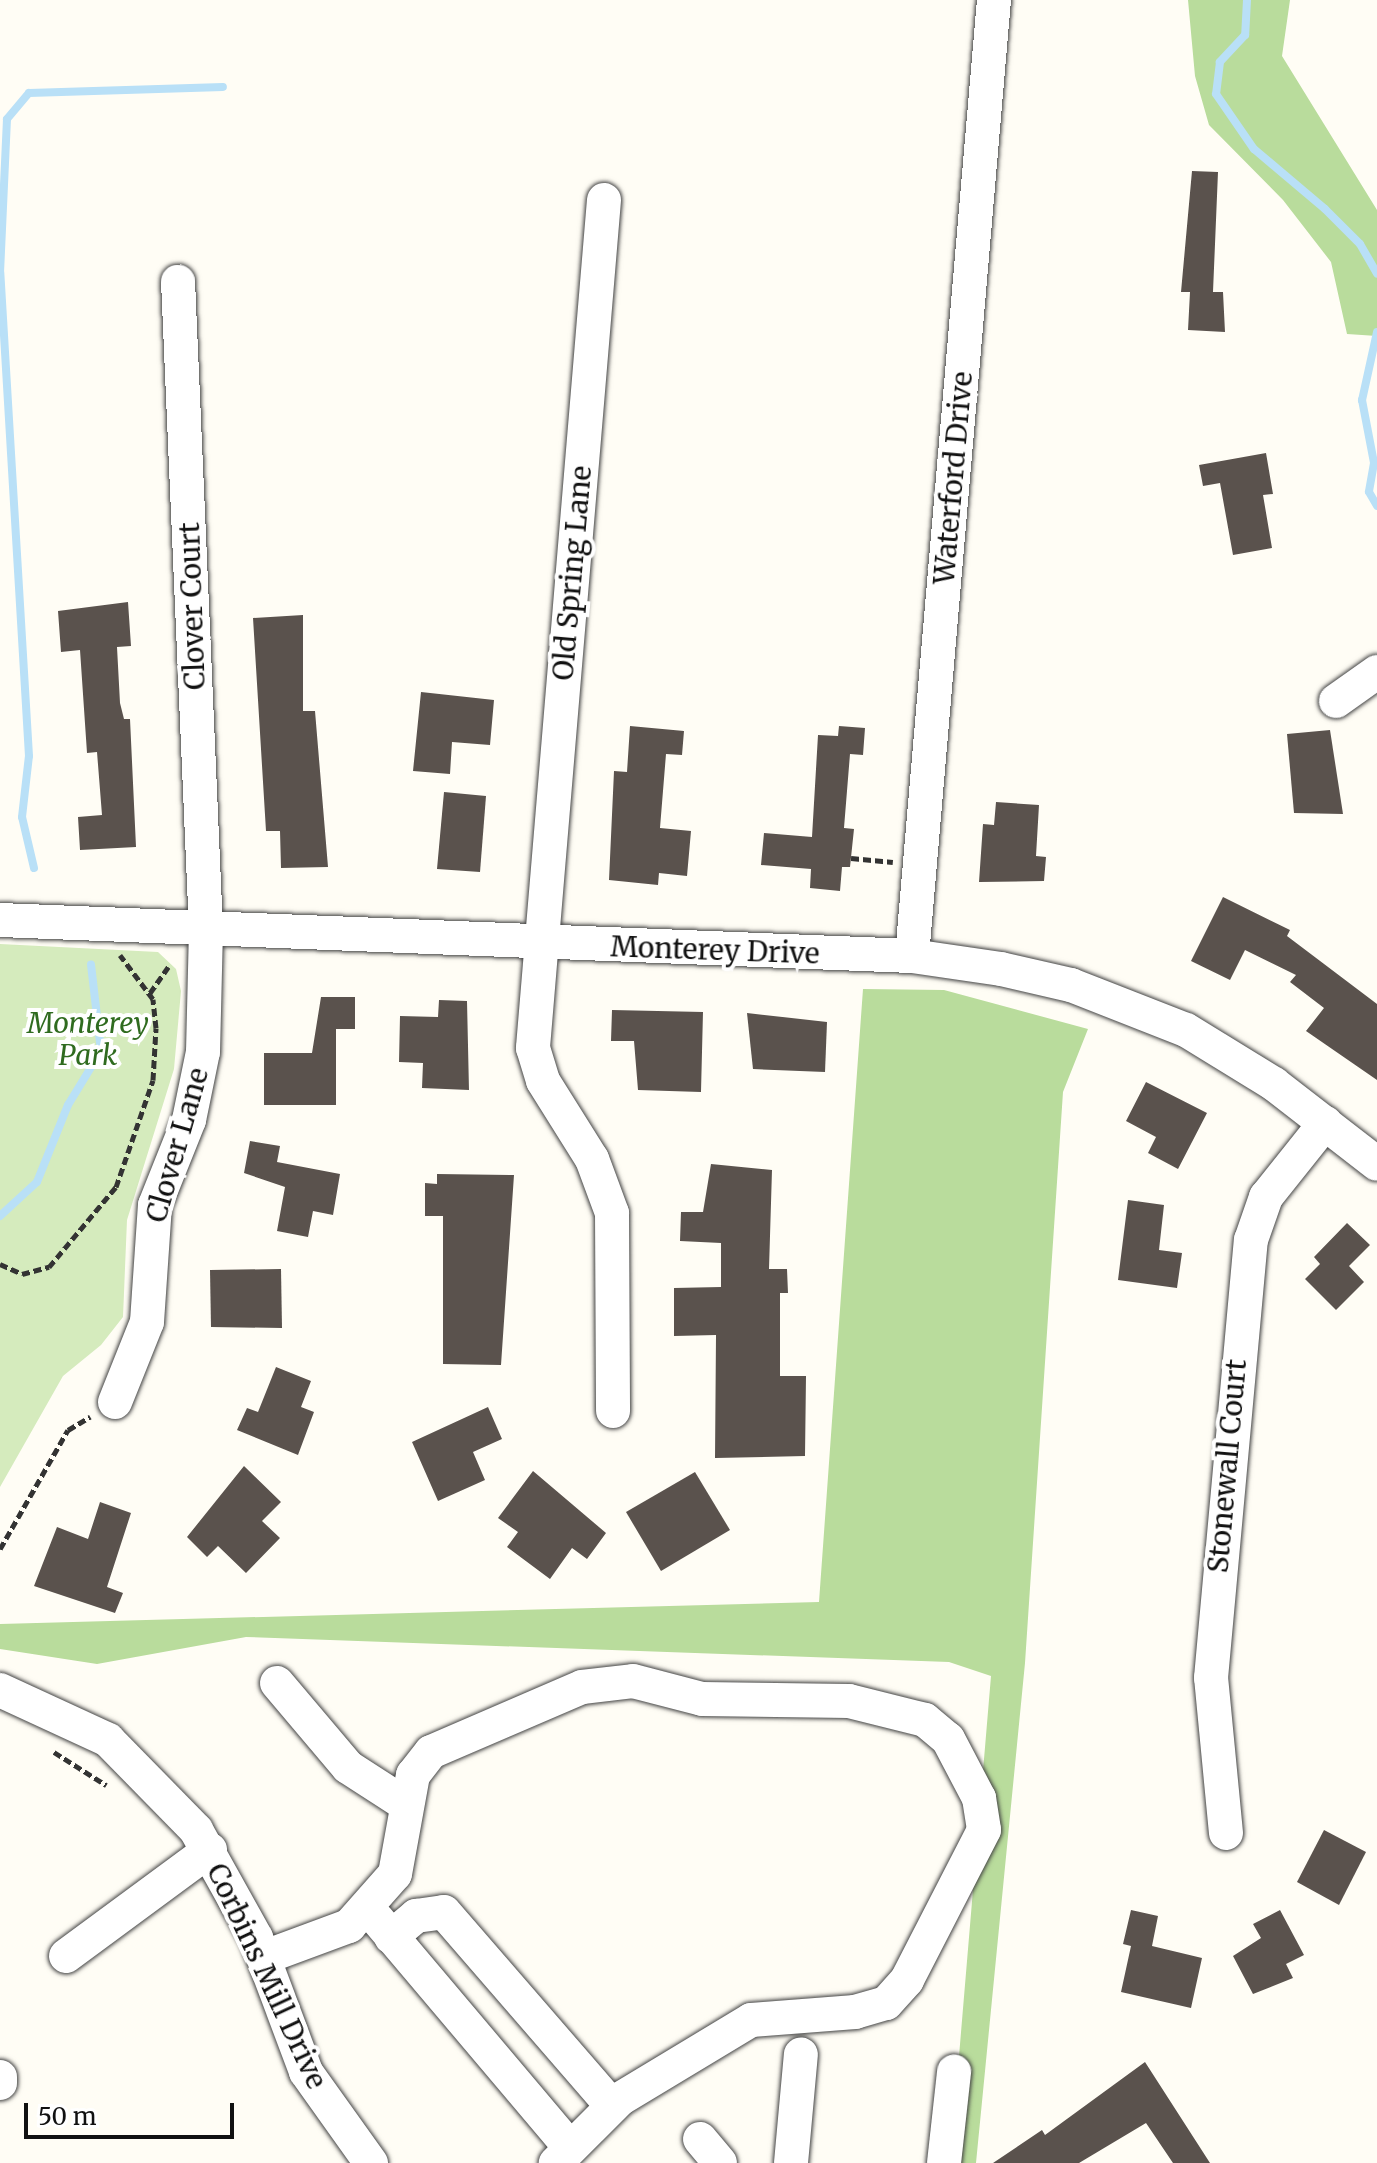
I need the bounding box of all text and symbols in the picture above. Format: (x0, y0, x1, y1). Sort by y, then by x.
street label: Waterford Drive (927, 370, 979, 586)
street label: Old Spring Lane (546, 464, 598, 682)
street label: Clover Court (172, 522, 212, 690)
street label: Monterey Drive (610, 930, 820, 970)
park label: Monterey Park (27, 1006, 149, 1072)
street label: Clover Lane (139, 1064, 215, 1226)
street label: Stonewall Court (1201, 1358, 1253, 1574)
street label: Corbins Mill Drive (200, 1858, 334, 2094)
scale bar (28, 2087, 238, 2137)
text: 50 m (38, 2101, 97, 2132)

